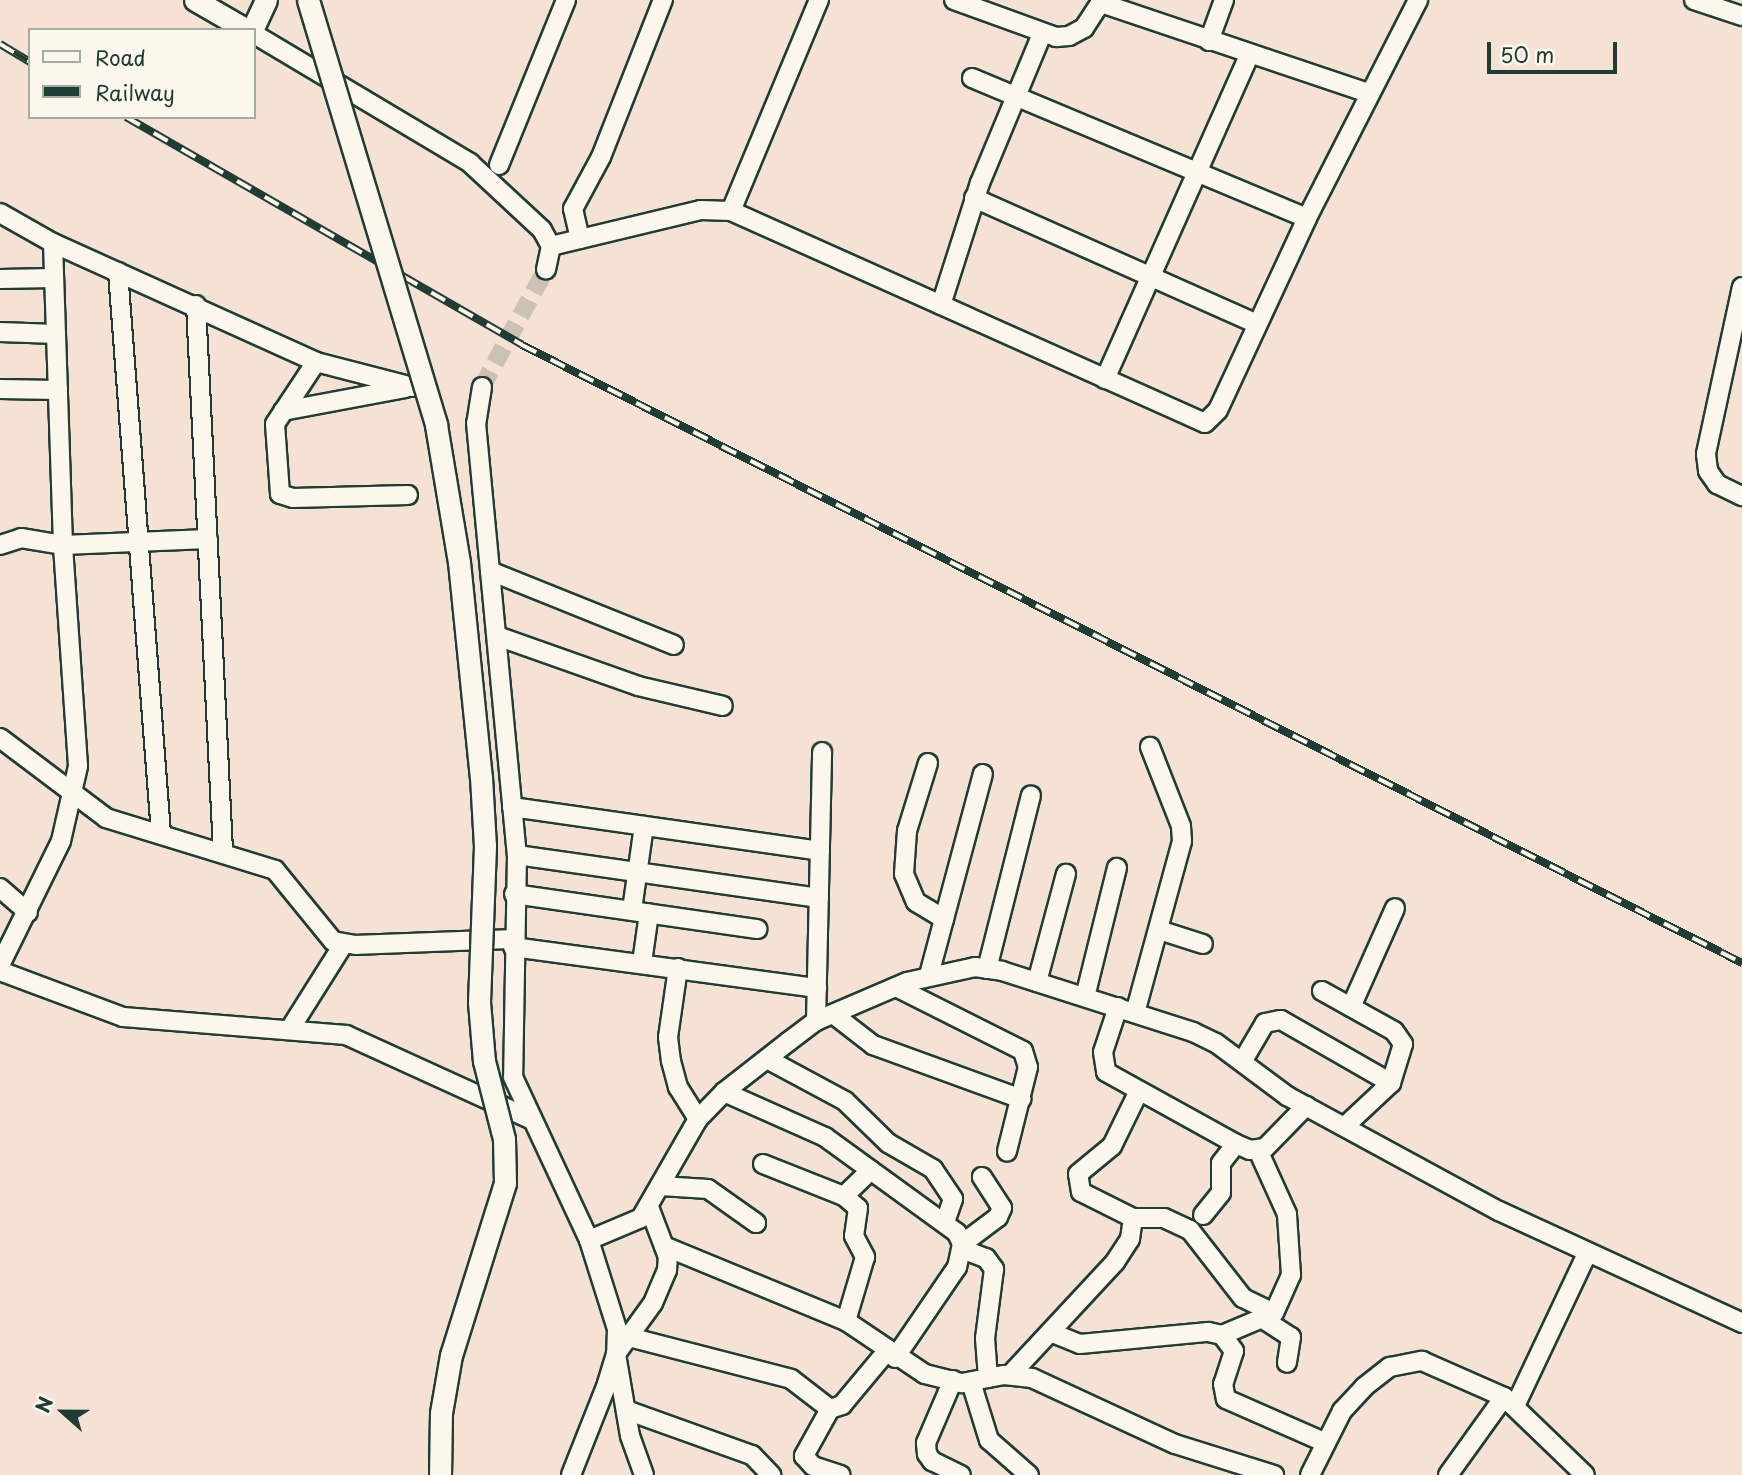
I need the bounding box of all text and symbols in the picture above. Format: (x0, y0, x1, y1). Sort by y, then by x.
legend (28, 28, 256, 119)
scale bar (1490, 28, 1620, 72)
text: 50 m (1500, 38, 1554, 70)
text: Road (95, 41, 146, 73)
text: Railway (95, 76, 175, 108)
north arrow (28, 1377, 98, 1447)
text: N (28, 1392, 59, 1417)

